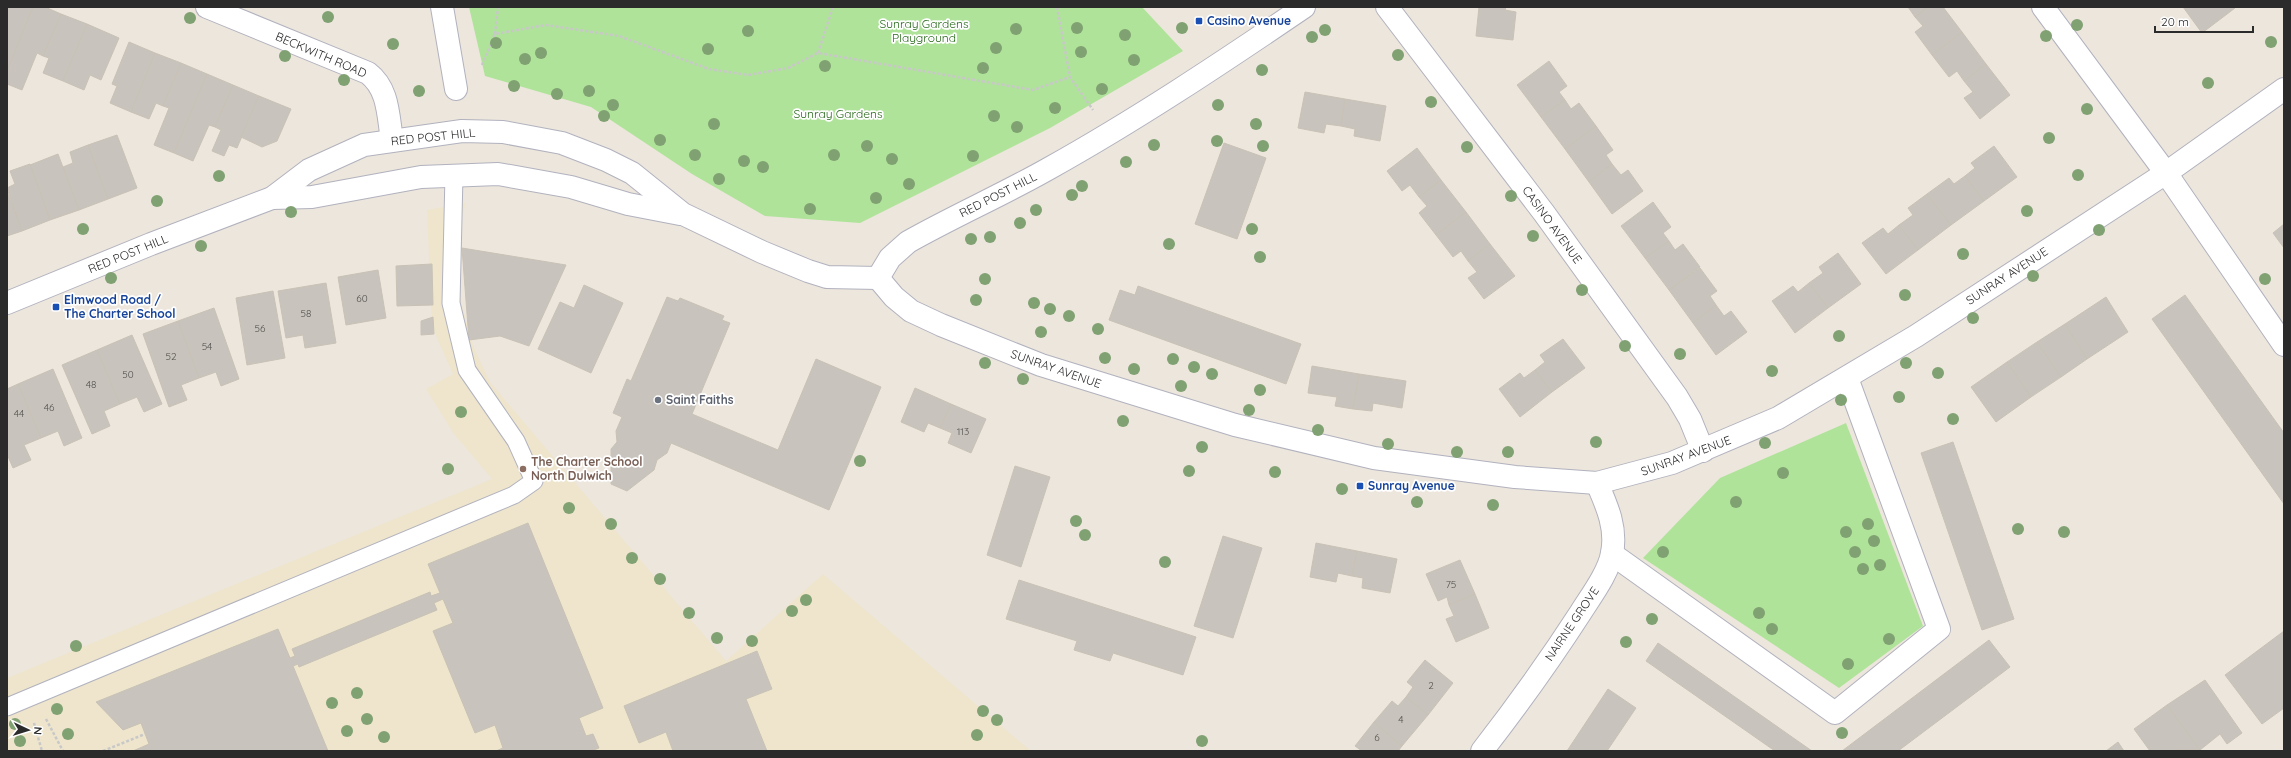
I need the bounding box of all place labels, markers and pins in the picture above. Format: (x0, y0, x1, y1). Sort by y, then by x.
place label: Casino Avenue (1207, 13, 1291, 28)
marker: Casino Avenue (1194, 16, 1204, 26)
place label: Elmwood Road / The Charter School (64, 292, 175, 321)
marker: Elmwood Road / The Charter School (51, 302, 61, 312)
place label: Saint Faiths (666, 392, 734, 407)
marker: Saint Faiths (653, 395, 663, 405)
place label: The Charter School North Dulwich (531, 454, 642, 483)
marker: The Charter School North Dulwich (518, 464, 528, 474)
place label: Sunray Avenue (1368, 478, 1455, 493)
marker: Sunray Avenue (1355, 481, 1365, 491)

